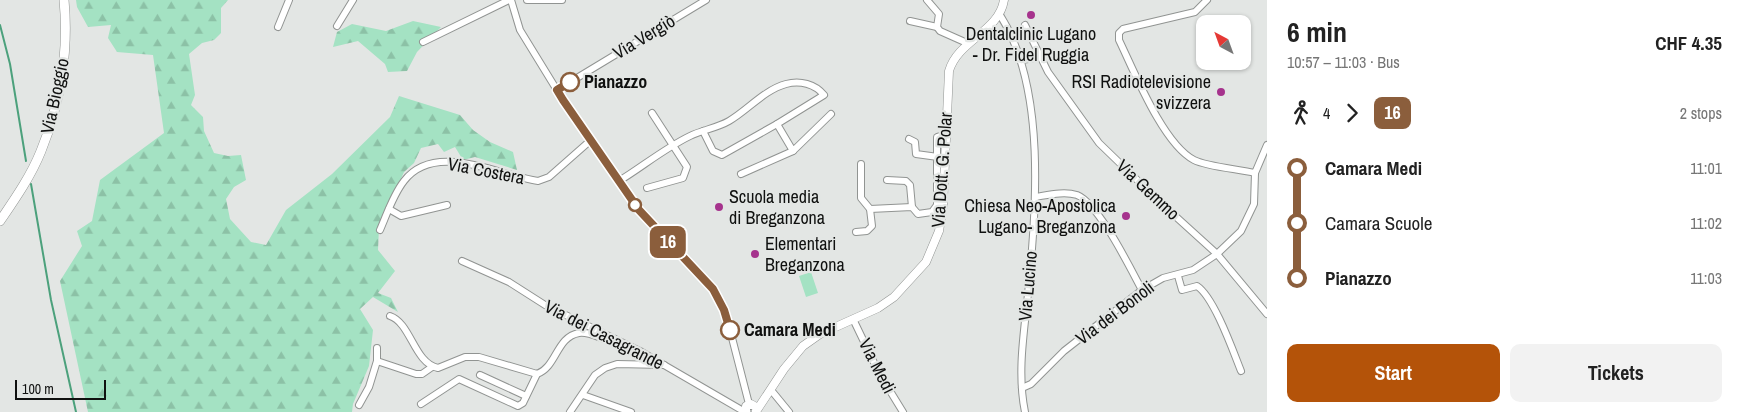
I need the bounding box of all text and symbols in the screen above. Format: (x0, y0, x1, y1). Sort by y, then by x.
street label: Via Vergiò (608, 8, 680, 65)
marker: Dentalclinic Lugano - Dr. Fidel Ruggia (1025, 9, 1037, 21)
text: 6 min (1287, 13, 1347, 51)
north arrow (1196, 15, 1251, 70)
map controls (1196, 15, 1251, 70)
place label: Dentalclinic Lugano - Dr. Fidel Ruggia (966, 21, 1096, 67)
text: CHF 4.35 (1655, 30, 1722, 56)
text: 10:57 – 11:03 · Bus (1287, 51, 1400, 73)
street label: Via Bioggio (34, 56, 75, 136)
place label: Pianazzo (584, 69, 647, 94)
place label: RSI Radiotelevisione svizzera (1072, 69, 1211, 115)
marker: Pianazzo (560, 72, 580, 92)
marker: RSI Radiotelevisione svizzera (1215, 86, 1227, 98)
icon: walk (1287, 99, 1315, 127)
icon: forward (1338, 99, 1366, 127)
text: 16 (1384, 100, 1401, 125)
text: 4 (1323, 102, 1330, 124)
text: 2 stops (1680, 102, 1722, 124)
street label: Via Dott. G. Polar (925, 111, 958, 228)
street label: Via Costera (446, 151, 527, 190)
street label: Via Gemmo (1111, 154, 1186, 226)
text: Camara Medi (1325, 155, 1422, 181)
text: 11:01 (1690, 157, 1722, 179)
place label: Scuola media di Breganzona (729, 184, 825, 230)
place label: Chiesa Neo-Apostolica Lugano- Breganzona (964, 193, 1116, 239)
unlabelled marker (628, 198, 642, 212)
marker: Scuola media di Breganzona (713, 201, 725, 213)
marker: Chiesa Neo-Apostolica Lugano- Breganzona (1120, 210, 1132, 222)
text: Camara Scuole (1325, 210, 1432, 236)
text: 11:02 (1690, 212, 1722, 234)
line badge: 16 (646, 226, 690, 258)
text: 16 (660, 229, 676, 254)
place label: Elementari Breganzona (765, 231, 845, 277)
marker: Elementari Breganzona (749, 248, 761, 260)
street label: Via Lucino (1012, 250, 1043, 322)
text: Pianazzo (1325, 265, 1392, 291)
text: 11:03 (1690, 267, 1722, 289)
street label: Via dei Bonoli (1070, 275, 1159, 350)
street label: Via dei Casagrande (540, 294, 668, 375)
place label: Camara Medi (744, 317, 836, 342)
marker: Camara Medi (720, 320, 740, 340)
street label: Via Medi (853, 334, 902, 398)
button: Start (1287, 344, 1500, 402)
button: Tickets (1510, 344, 1722, 402)
scale bar (15, 377, 106, 400)
text: 100 m (22, 380, 54, 398)

